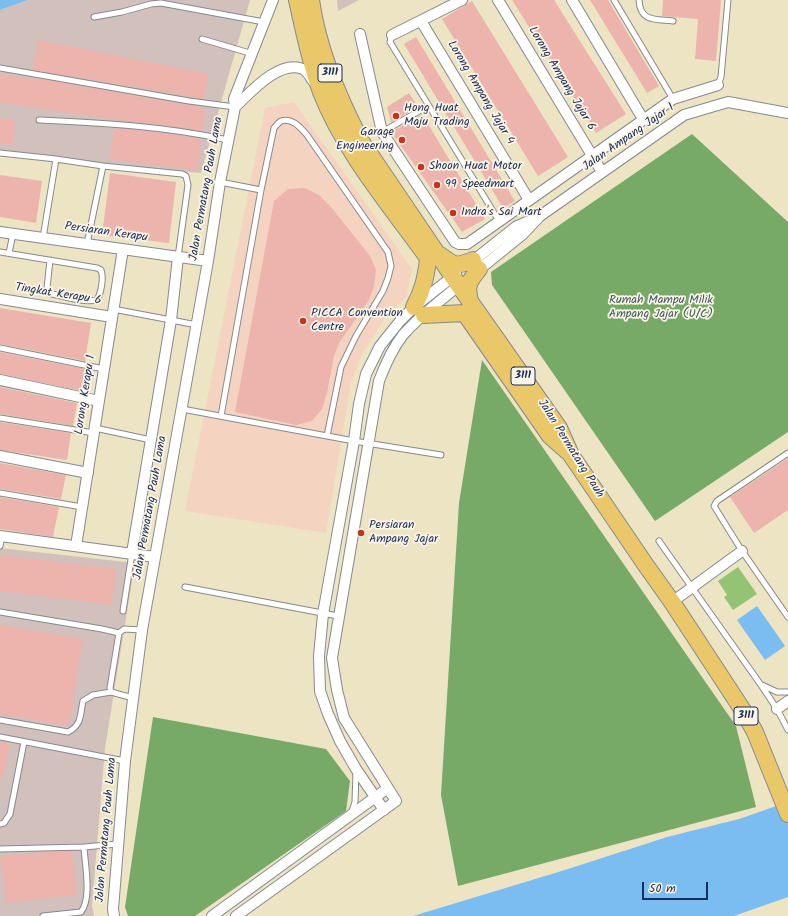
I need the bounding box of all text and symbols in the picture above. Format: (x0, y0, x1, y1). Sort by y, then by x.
street label: Lorong Ampang Jajar 6 (524, 24, 598, 134)
street label: Lorong Ampang Jajar 4 (443, 38, 517, 148)
road number: 3111 (318, 64, 342, 82)
street label: Jalan Ampang Jajar 1 (580, 101, 678, 175)
place label: Hong Huat Maju Trading (404, 102, 470, 130)
marker: Hong Huat Maju Trading (391, 111, 401, 121)
street label: Jalan Permatang Pauh Lama (187, 116, 227, 262)
place label: Garage Engineering (336, 126, 394, 154)
marker: Garage Engineering (397, 135, 407, 145)
place label: Shoon Huat Motor (429, 160, 522, 174)
marker: Shoon Huat Motor (416, 162, 426, 172)
place label: 99 Speedmart (445, 178, 514, 192)
marker: 99 Speedmart (432, 180, 442, 190)
place label: Indra's Sai Mart (461, 206, 542, 220)
marker: Indra's Sai Mart (448, 208, 458, 218)
street label: Persiaran Kerapu (63, 220, 149, 246)
street label: Tingkat Kerapu 6 (14, 281, 102, 309)
park label: Rumah Mampu Milik Ampang Jajar (U/C) (609, 294, 713, 322)
place label: PICCA Convention Centre (311, 307, 403, 335)
marker: PICCA Convention Centre (298, 316, 308, 326)
street label: Lorong Kerapu 1 (73, 354, 99, 436)
road number: 3111 (511, 367, 535, 385)
street label: Jalan Permatang Pauh (534, 397, 606, 501)
street label: Jalan Permatang Pauh Lama (131, 435, 171, 581)
place label: Persiaran Ampang Jajar (369, 519, 438, 547)
marker: Persiaran Ampang Jajar (356, 528, 366, 538)
road number: 3111 (734, 707, 758, 725)
street label: Jalan Permatang Pauh Lama (93, 757, 121, 903)
scale bar (644, 874, 710, 900)
text: 50 m (649, 879, 676, 898)

